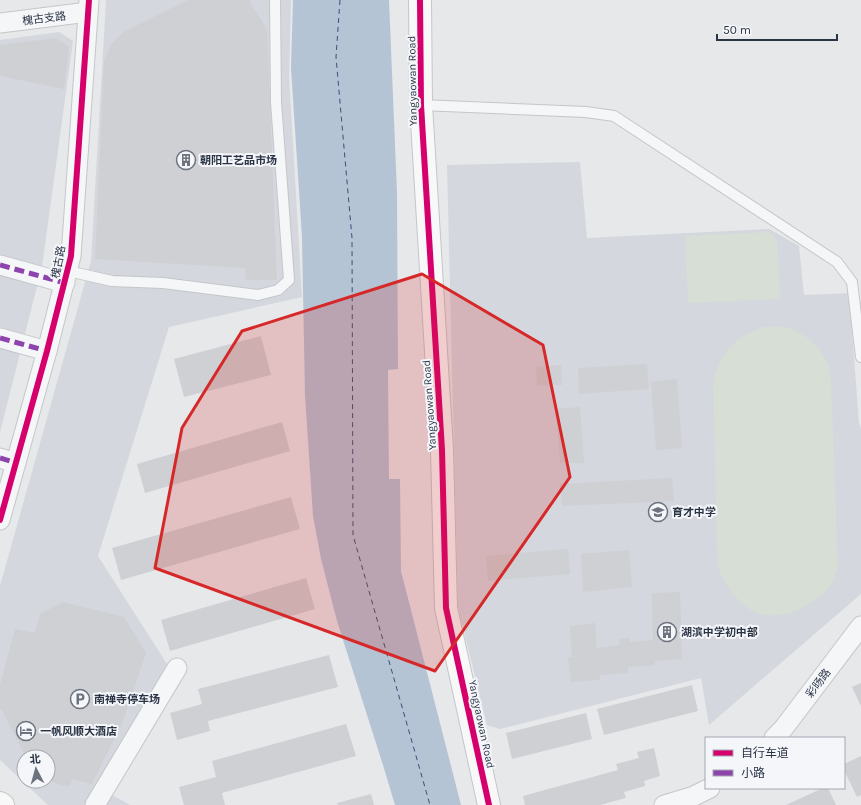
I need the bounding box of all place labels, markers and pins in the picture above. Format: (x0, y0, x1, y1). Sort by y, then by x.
building icon: 朝阳工艺品市场 (175, 149, 197, 171)
place label: 朝阳工艺品市场 (200, 154, 277, 167)
school or university icon: 育才中学 (647, 501, 669, 523)
place label: 育才中学 (672, 506, 716, 519)
building icon: 湖滨中学初中部 (656, 621, 678, 643)
place label: 湖滨中学初中部 (681, 626, 758, 639)
parking icon: 南禅寺停车场 (69, 688, 91, 710)
place label: 南禅寺停车场 (94, 693, 160, 706)
hotel icon: 一帆风顺大酒店 (15, 720, 37, 742)
place label: 一帆风顺大酒店 (40, 725, 117, 738)

